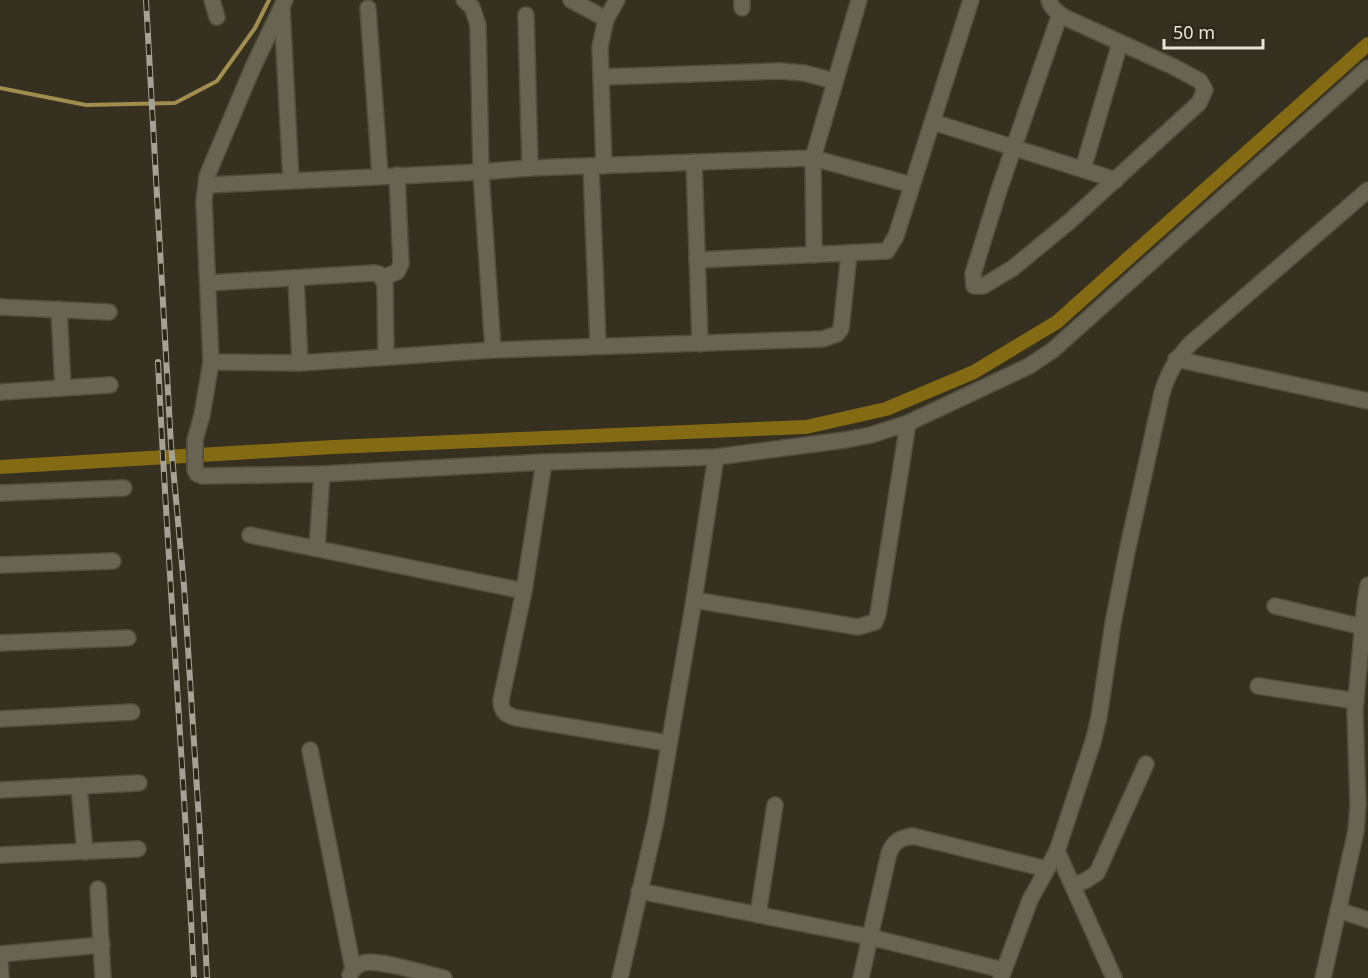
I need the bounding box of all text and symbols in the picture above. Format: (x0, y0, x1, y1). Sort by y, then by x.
scale bar (1164, 12, 1263, 50)
text: 50 m (1173, 20, 1215, 44)

